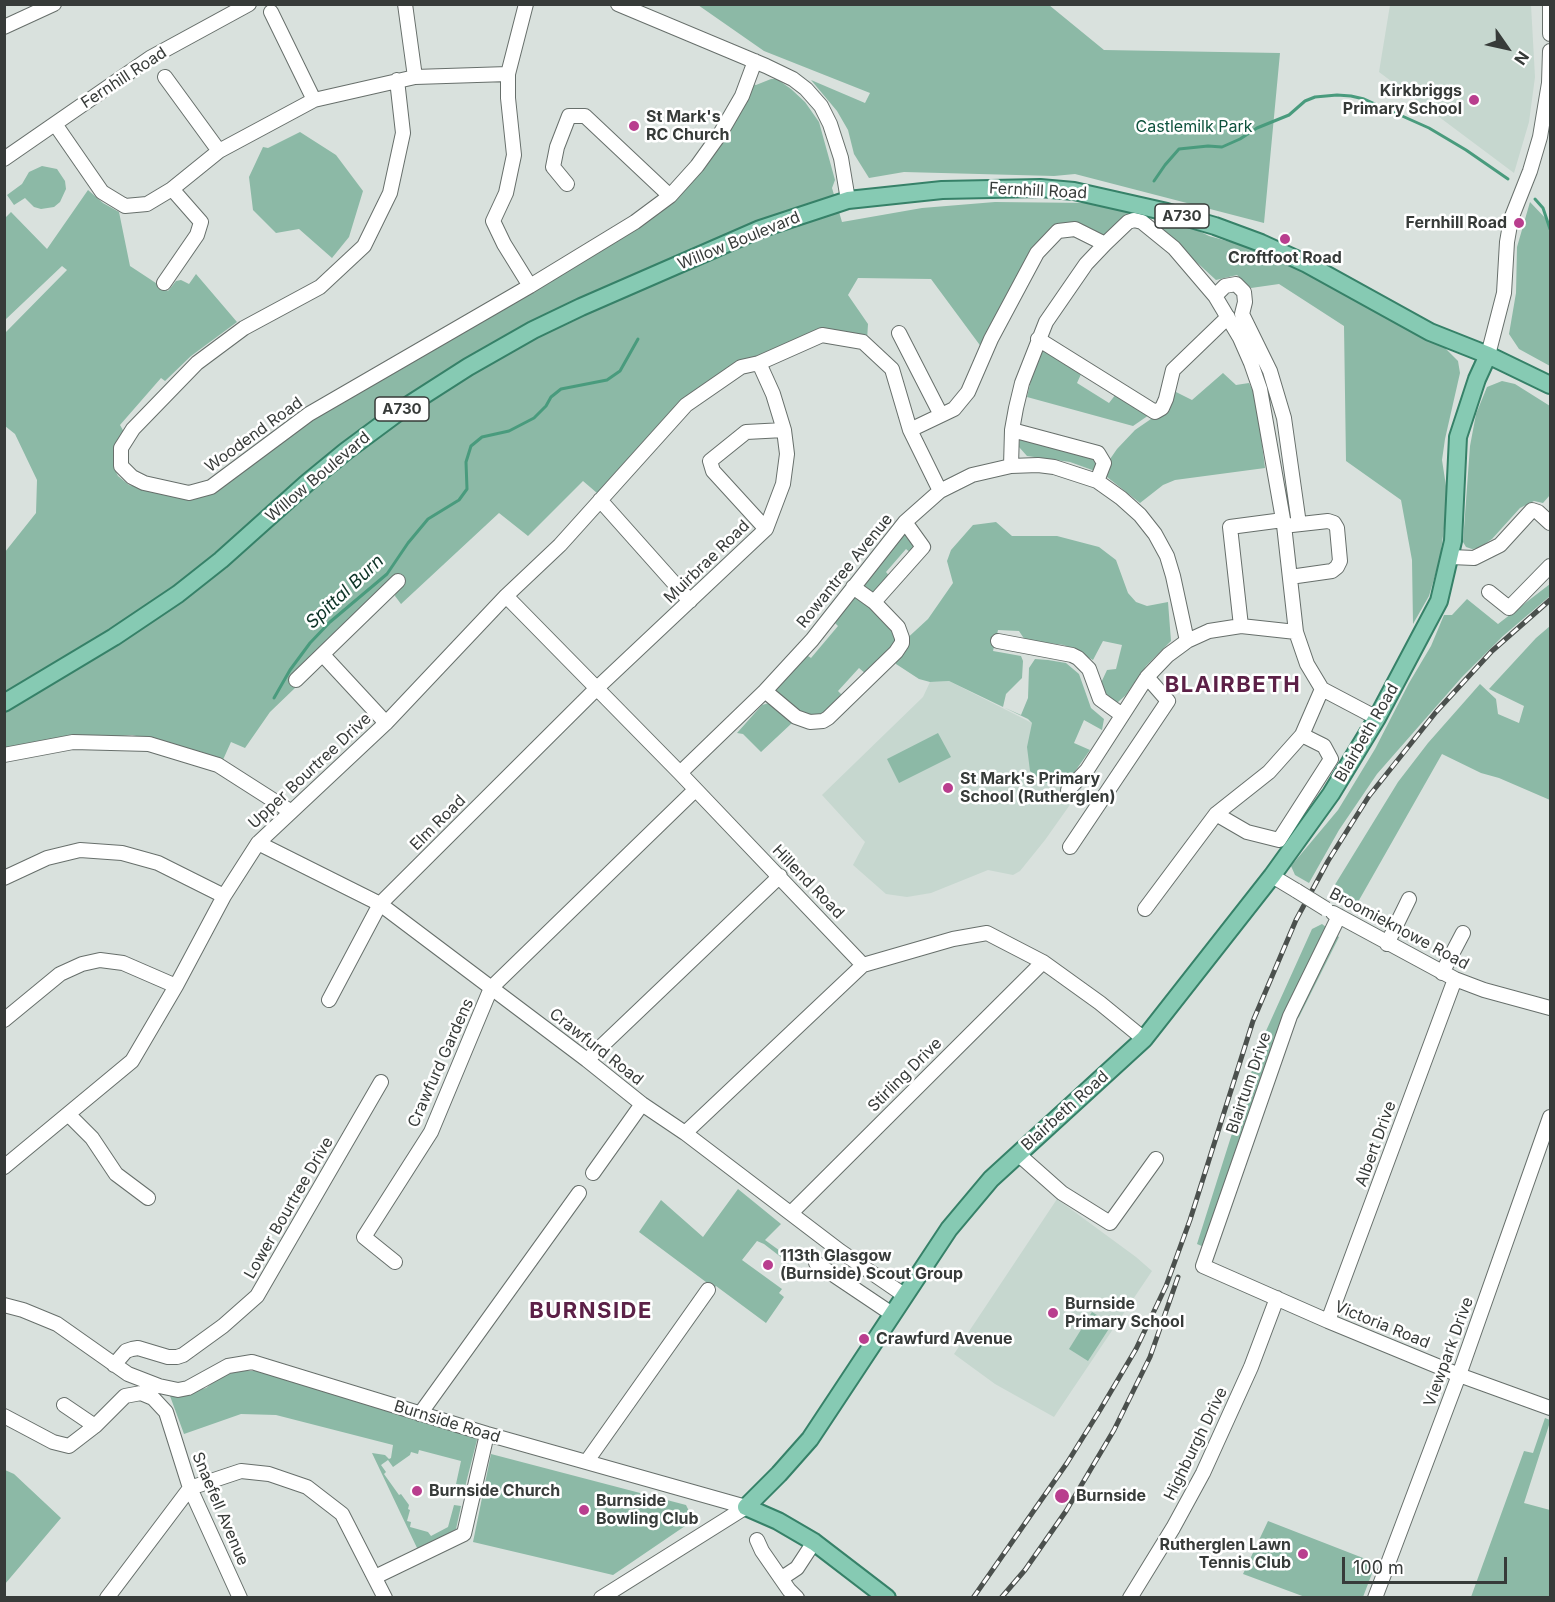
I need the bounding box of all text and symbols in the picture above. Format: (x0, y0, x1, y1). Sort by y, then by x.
north arrow (1477, 18, 1537, 78)
street label: Fernhill Road (78, 43, 170, 113)
text: N (1510, 47, 1534, 69)
place label: Kirkbriggs Primary School (1343, 81, 1462, 119)
marker: Kirkbriggs Primary School (1467, 93, 1481, 107)
place label: St Mark's RC Church (646, 107, 729, 145)
park label: Castlemilk Park (1136, 117, 1252, 137)
marker: St Mark's RC Church (627, 119, 641, 133)
street label: Fernhill Road (989, 179, 1087, 203)
road number: A730 (1155, 204, 1209, 228)
street label: Willow Boulevard (675, 208, 803, 274)
place label: Fernhill Road (1406, 213, 1507, 233)
marker: Fernhill Road (1512, 216, 1526, 230)
marker: Croftfoot Road (1278, 232, 1292, 246)
place label: Croftfoot Road (1228, 248, 1342, 268)
street label: Woodend Road (202, 393, 306, 477)
road number: A730 (375, 397, 429, 421)
street label: Willow Boulevard (262, 428, 374, 526)
street label: Rowantree Avenue (793, 510, 897, 632)
street label: Muirbrae Road (660, 516, 754, 608)
water label: Spittal Burn (302, 550, 388, 634)
district label: BLAIRBETH (1165, 672, 1301, 698)
street label: Blairbeth Road (1331, 680, 1403, 786)
street label: Upper Bourtree Drive (245, 709, 375, 833)
place label: St Mark's Primary School (Rutherglen) (960, 769, 1116, 807)
marker: St Mark's Primary School (Rutherglen) (941, 781, 955, 795)
street label: Elm Road (406, 791, 470, 855)
street label: Hillend Road (768, 841, 848, 923)
street label: Broomieknowe Road (1326, 884, 1472, 974)
street label: Crawfurd Gardens (404, 996, 478, 1130)
street label: Crawfurd Road (545, 1004, 647, 1090)
street label: Blairtum Drive (1223, 1030, 1275, 1136)
street label: Stirling Drive (864, 1034, 946, 1116)
street label: Blairbeth Road (1018, 1067, 1112, 1155)
street label: Albert Drive (1352, 1099, 1400, 1189)
street label: Lower Bourtree Drive (241, 1134, 337, 1282)
place label: 113th Glasgow (Burnside) Scout Group (780, 1246, 963, 1284)
marker: 113th Glasgow (Burnside) Scout Group (761, 1258, 775, 1272)
place label: Burnside Primary School (1065, 1294, 1184, 1332)
street label: Viewpark Drive (1420, 1295, 1478, 1409)
street label: Victoria Road (1332, 1297, 1432, 1353)
district label: BURNSIDE (529, 1298, 653, 1324)
marker: Burnside Primary School (1046, 1306, 1060, 1320)
place label: Crawfurd Avenue (876, 1329, 1012, 1349)
marker: Crawfurd Avenue (857, 1332, 871, 1346)
street label: Highburgh Drive (1160, 1384, 1232, 1504)
street label: Burnside Road (392, 1397, 502, 1447)
street label: Snaefell Avenue (187, 1449, 253, 1569)
place label: Burnside Church (429, 1481, 560, 1501)
marker: Burnside Church (410, 1484, 424, 1498)
place label: Burnside (1076, 1486, 1146, 1506)
marker: Burnside (1053, 1487, 1071, 1505)
place label: Burnside Bowling Club (596, 1491, 699, 1529)
marker: Burnside Bowling Club (577, 1503, 591, 1517)
place label: Rutherglen Lawn Tennis Club (1159, 1535, 1291, 1573)
scale bar (1345, 1545, 1510, 1583)
marker: Rutherglen Lawn Tennis Club (1296, 1547, 1310, 1561)
text: 100 m (1353, 1557, 1404, 1578)

